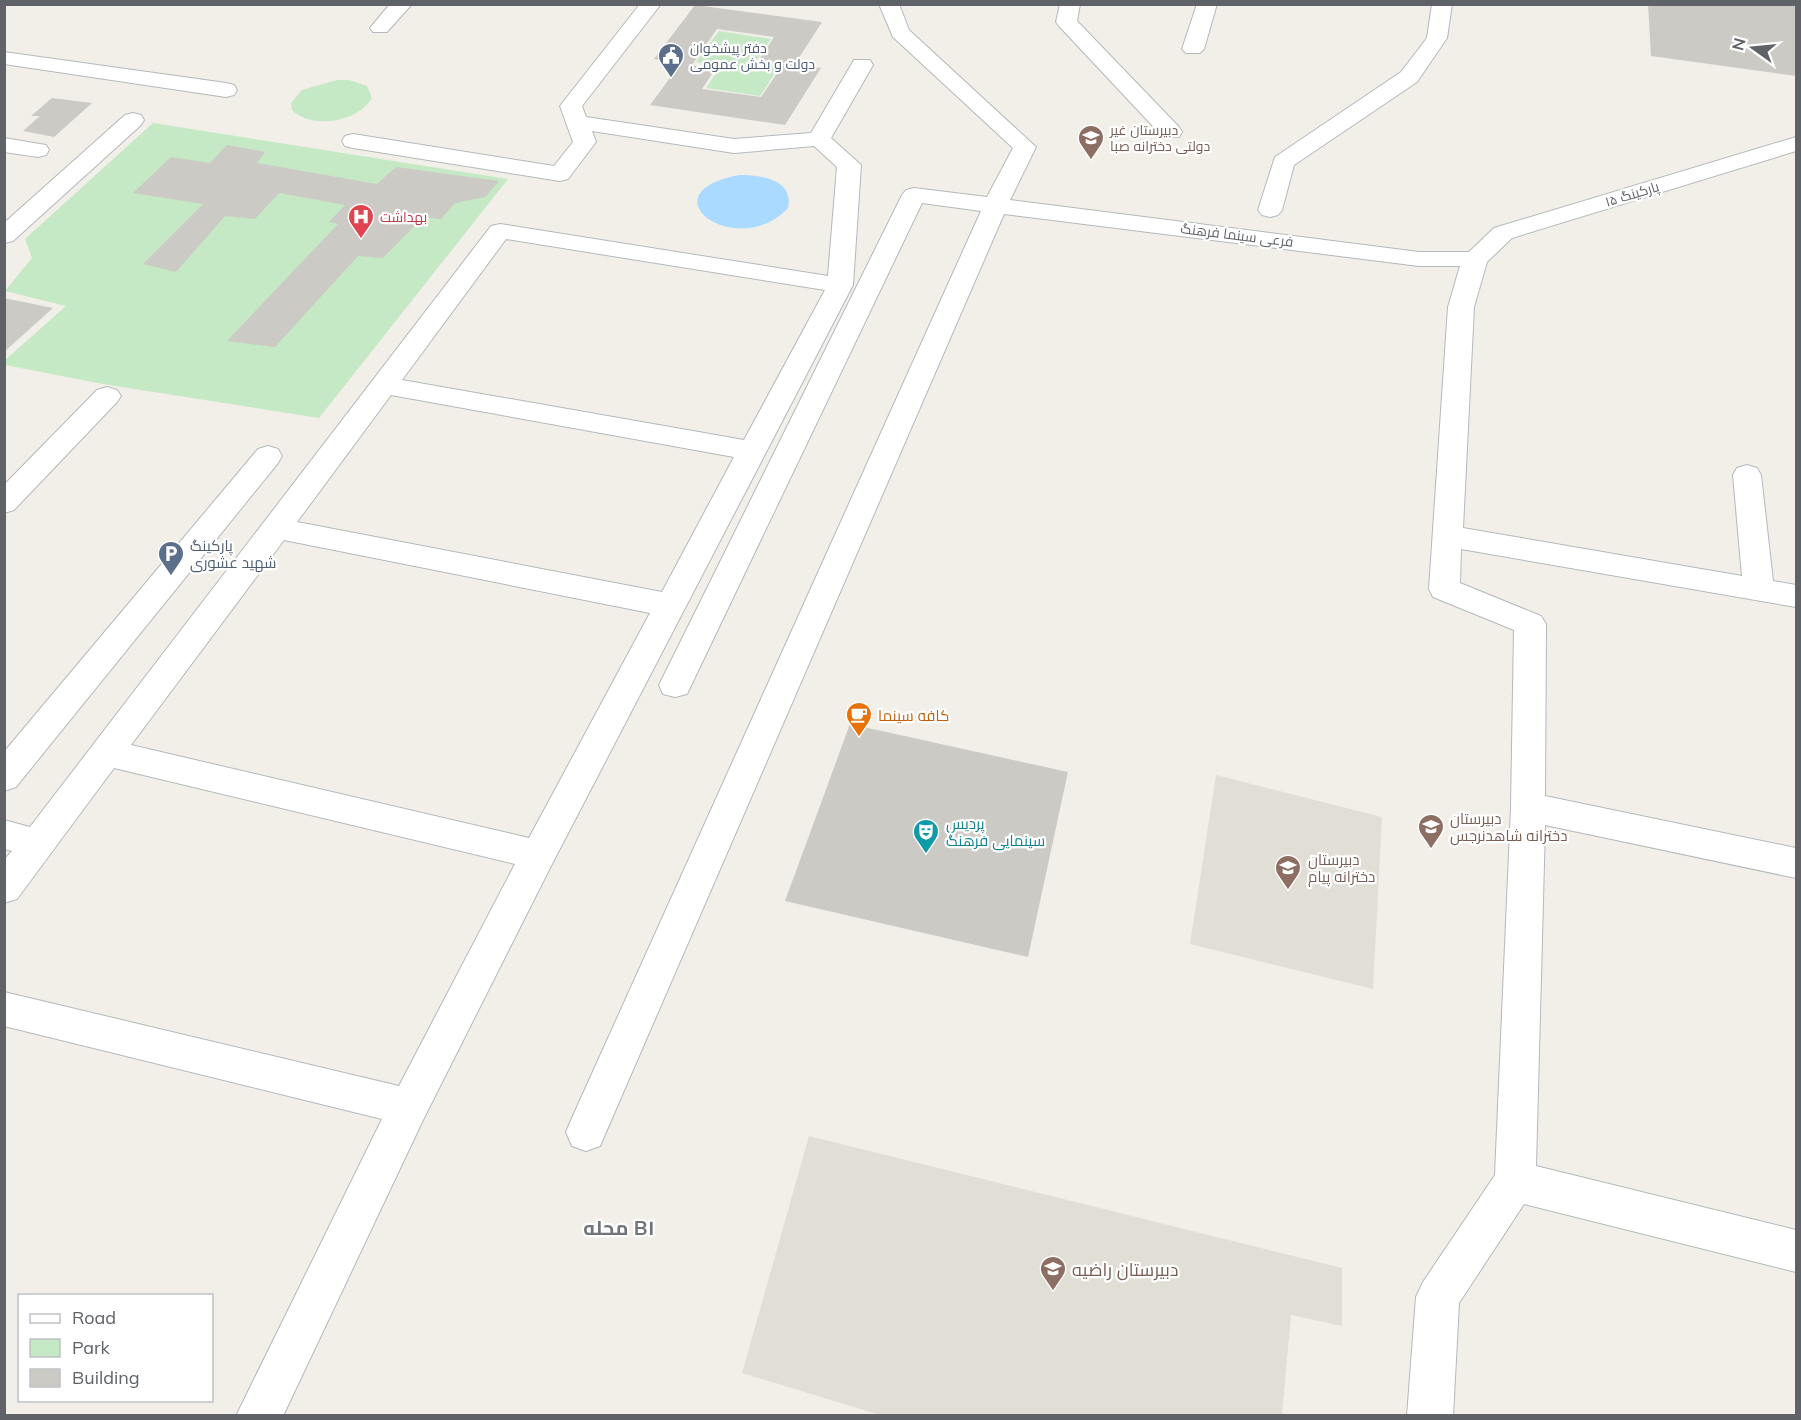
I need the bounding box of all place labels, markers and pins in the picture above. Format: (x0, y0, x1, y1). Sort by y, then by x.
place label: دفتر پیشخوان دولت و بخش عمومی (690, 39, 815, 73)
public building icon: دفتر پیشخوان دولت و بخش عمومی (656, 41, 686, 79)
place label: دبیرستان غیر دولتی دخترانه صبا (1109, 121, 1210, 155)
school or university icon: دبیرستان غیر دولتی دخترانه صبا (1076, 123, 1106, 161)
hospital icon: بهداشت (346, 202, 376, 240)
place label: بهداشت (380, 208, 427, 226)
place label: پارکینگ شهید عشوری (190, 536, 277, 573)
parking icon: پارکینگ شهید عشوری (156, 539, 186, 577)
cafe icon: کافه سینما (844, 700, 874, 738)
place label: کافه سینما (878, 706, 949, 725)
place label: دبیرستان دخترانه شاهدنرجس (1450, 809, 1567, 846)
school or university icon: دبیرستان دخترانه شاهدنرجس (1416, 812, 1446, 850)
place label: پردیس سینمایی فرهنگ (946, 814, 1045, 851)
theatre icon: پردیس سینمایی فرهنگ (911, 817, 941, 855)
place label: دبیرستان دخترانه پیام (1308, 850, 1375, 887)
school or university icon: دبیرستان دخترانه پیام (1273, 853, 1303, 891)
school or university icon: دبیرستان راضیه (1038, 1254, 1068, 1292)
place label: دبیرستان راضیه (1072, 1258, 1178, 1281)

